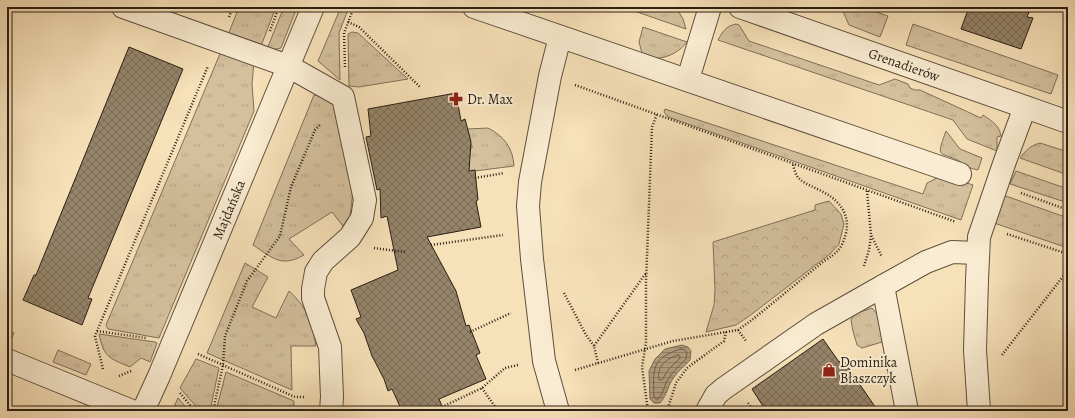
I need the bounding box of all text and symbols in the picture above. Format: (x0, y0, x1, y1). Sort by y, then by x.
street label: Grenadierów (866, 44, 942, 86)
place label: Dr. Max (467, 90, 513, 109)
pharmacy icon: Dr. Max (448, 91, 464, 107)
street label: Majdańska (208, 177, 250, 242)
place label: Dominika Błaszczyk (840, 353, 898, 388)
shop icon: Dominika Błaszczyk (821, 362, 837, 378)

